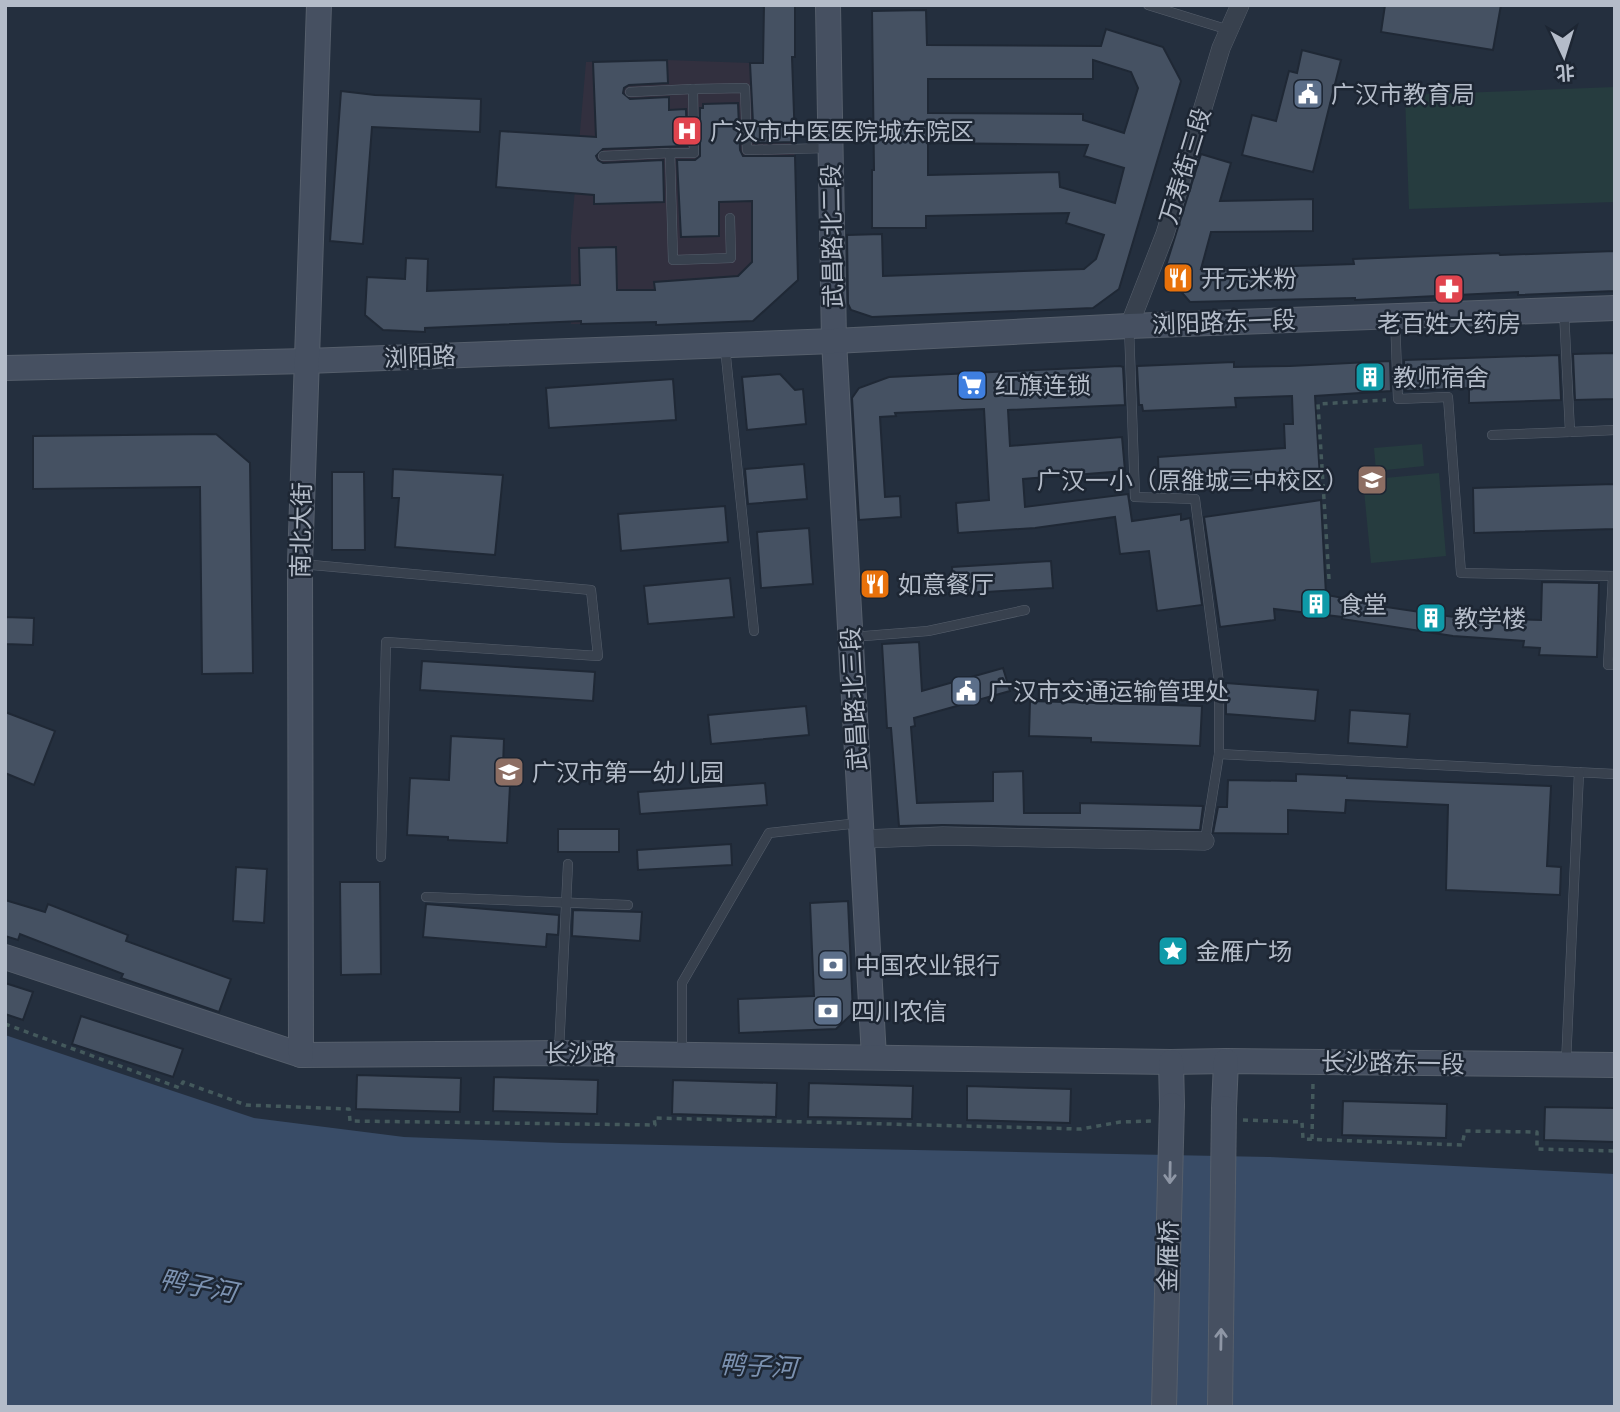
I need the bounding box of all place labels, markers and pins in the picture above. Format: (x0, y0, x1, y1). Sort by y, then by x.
public building icon: 广汉市教育局 (1291, 77, 1325, 111)
place label: 广汉市教育局 (1331, 80, 1475, 109)
hospital icon: 广汉市中医医院城东院区 (670, 114, 704, 148)
place label: 广汉市中医医院城东院区 (710, 117, 974, 146)
restaurant icon: 开元米粉 (1161, 261, 1195, 295)
place label: 开元米粉 (1201, 264, 1297, 293)
pharmacy icon: 老百姓大药房 (1432, 272, 1466, 306)
place label: 老百姓大药房 (1377, 309, 1521, 338)
building icon: 教师宿舍 (1353, 360, 1387, 394)
place label: 教师宿舍 (1393, 363, 1489, 392)
supermarket icon: 红旗连锁 (955, 368, 989, 402)
place label: 红旗连锁 (995, 371, 1091, 400)
school or university icon: 广汉一小（原雒城三中校区） (1355, 463, 1389, 497)
place label: 广汉一小（原雒城三中校区） (1037, 466, 1349, 495)
restaurant icon: 如意餐厅 (858, 567, 892, 601)
place label: 如意餐厅 (898, 570, 994, 599)
building icon: 食堂 (1299, 587, 1333, 621)
place label: 食堂 (1339, 590, 1387, 619)
building icon: 教学楼 (1414, 601, 1448, 635)
place label: 教学楼 (1454, 604, 1526, 633)
public building icon: 广汉市交通运输管理处 (949, 674, 983, 708)
place label: 广汉市交通运输管理处 (989, 677, 1229, 706)
school or university icon: 广汉市第一幼儿园 (492, 755, 526, 789)
place label: 广汉市第一幼儿园 (532, 758, 724, 787)
place icon: 金雁广场 (1156, 934, 1190, 968)
place label: 金雁广场 (1196, 937, 1292, 966)
bank icon: 中国农业银行 (816, 948, 850, 982)
place label: 中国农业银行 (856, 951, 1000, 980)
bank icon: 四川农信 (811, 994, 845, 1028)
place label: 四川农信 (851, 997, 947, 1026)

